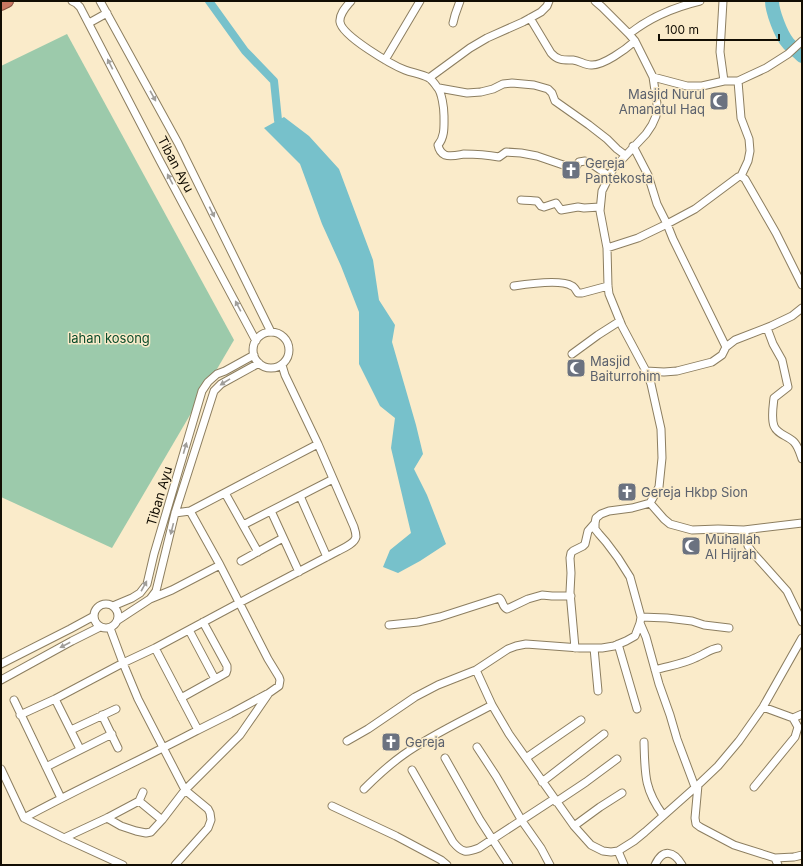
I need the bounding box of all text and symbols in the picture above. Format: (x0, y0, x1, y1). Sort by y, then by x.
scale bar (659, 16, 779, 42)
text: 100 m (665, 22, 699, 37)
one-way arrow (107, 58, 113, 70)
place label: Masjid Nurul Amanatul Haq (619, 86, 705, 117)
mosque icon: Masjid Nurul Amanatul Haq (708, 90, 730, 112)
one-way arrow (149, 91, 156, 102)
street label: Tiban Ayu (155, 133, 197, 195)
place label: Gereja Pantekosta (585, 155, 653, 186)
church icon: Gereja Pantekosta (560, 159, 582, 181)
one-way arrow (167, 173, 173, 185)
one-way arrow (209, 206, 215, 218)
one-way arrow (235, 300, 241, 312)
park label: lahan kosong (68, 330, 150, 346)
place label: Masjid Baiturrohim (590, 353, 661, 384)
mosque icon: Masjid Baiturrohim (565, 357, 587, 379)
one-way arrow (220, 378, 230, 386)
one-way arrow (182, 442, 188, 454)
street label: Tiban Ayu (143, 464, 175, 528)
church icon: Gereja Hkbp Sion (616, 481, 638, 503)
place label: Gereja Hkbp Sion (641, 484, 748, 500)
one-way arrow (168, 522, 174, 535)
place label: Muhallah Al Hijrah (705, 531, 761, 562)
mosque icon: Muhallah Al Hijrah (680, 535, 702, 557)
one-way arrow (141, 580, 148, 592)
one-way arrow (59, 642, 71, 648)
church icon: Gereja (380, 731, 402, 753)
place label: Gereja (405, 734, 445, 750)

